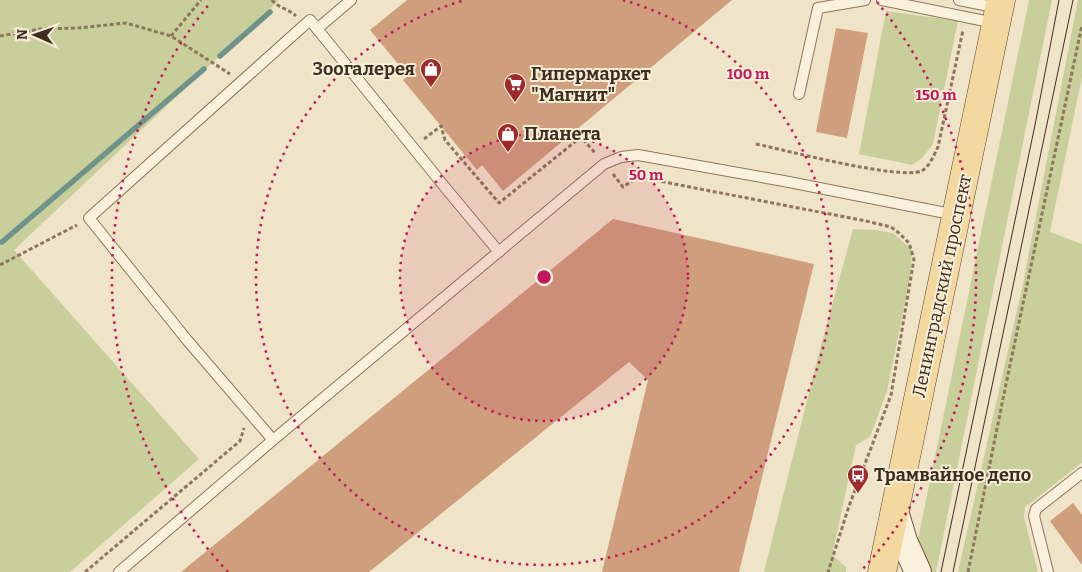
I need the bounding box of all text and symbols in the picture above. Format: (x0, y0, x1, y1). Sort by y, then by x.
north arrow (10, 10, 60, 60)
text: N (14, 29, 31, 40)
shop icon: Зоогалерея (419, 57, 443, 88)
place label: Зоогалерея (312, 58, 415, 80)
place label: Гипермаркет "Магнит" (531, 63, 651, 106)
text: 100 m (727, 65, 770, 83)
supermarket icon: Гипермаркет "Магнит" (503, 72, 527, 103)
text: 150 m (915, 86, 957, 104)
shop icon: Планета (496, 122, 520, 153)
place label: Планета (524, 123, 601, 145)
text: 50 m (629, 166, 664, 184)
street label: Ленинградский проспект (908, 173, 976, 399)
centre of rings (535, 268, 553, 286)
bus stop icon: Трамвайное депо (846, 463, 870, 494)
place label: Трамвайное депо (874, 464, 1031, 486)

